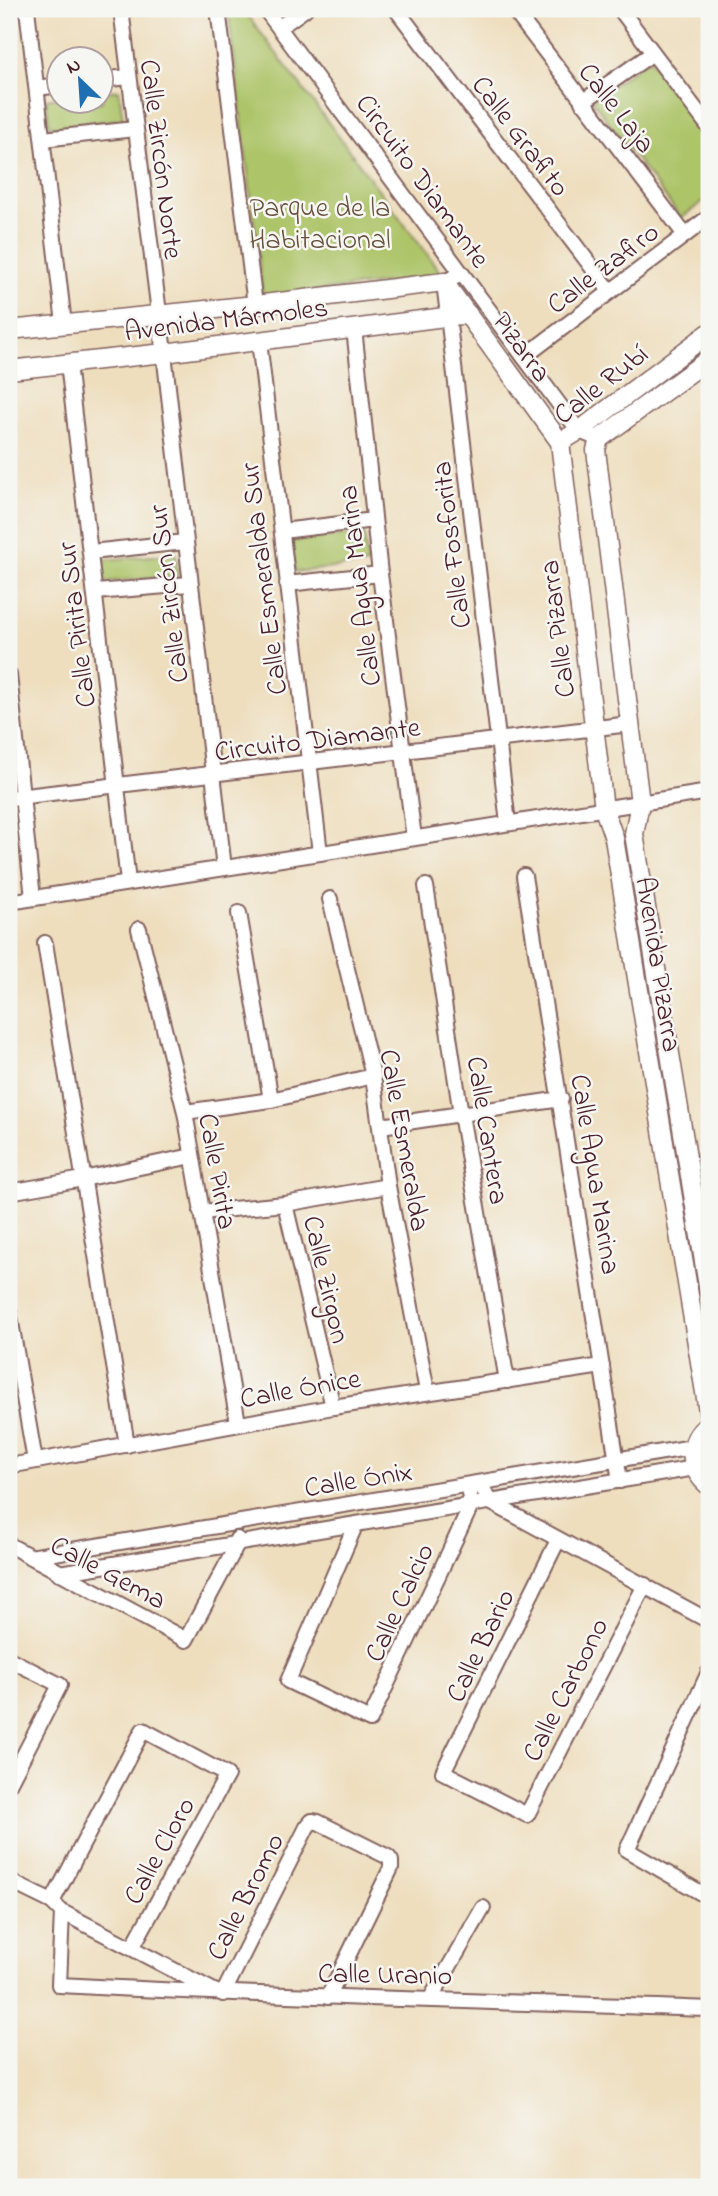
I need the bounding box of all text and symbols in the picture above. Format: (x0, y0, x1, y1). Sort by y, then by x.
north arrow (46, 46, 116, 116)
text: N (62, 52, 86, 82)
street label: Calle Laja (567, 55, 664, 163)
street label: Calle Zircón Norte (127, 57, 192, 262)
street label: Calle Grafito (460, 68, 579, 206)
street label: Circuito Diamante (344, 86, 499, 278)
park label: Parque de la Habitacional (249, 189, 391, 262)
street label: Calle Zafiro (539, 214, 669, 326)
street label: Avenida Mármoles (122, 289, 331, 354)
street label: Pizarra (480, 304, 560, 392)
street label: Calle Rubí (546, 336, 658, 436)
street label: Calle Fosforita (423, 459, 484, 630)
street label: Calle Esmeralda Sur (231, 460, 300, 697)
street label: Calle Agua Marina (329, 483, 394, 688)
street label: Calle Zircón Sur (139, 502, 202, 685)
street label: Calle Pirita Sur (48, 539, 109, 710)
street label: Calle Pizarra (531, 557, 588, 700)
street label: Circuito Diamante (212, 708, 423, 774)
street label: Avenida Pizarra (622, 874, 691, 1055)
street label: Calle Esmeralda (366, 1046, 439, 1235)
street label: Calle Cantera (454, 1054, 517, 1208)
street label: Calle Agua Marina (557, 1072, 630, 1278)
street label: Calle Pirita (185, 1110, 246, 1233)
street label: Calle Zirgon (290, 1212, 359, 1348)
street label: Calle Ónice (237, 1360, 365, 1421)
street label: Calle Ónix (301, 1453, 416, 1510)
street label: Calle Gema (42, 1526, 173, 1622)
street label: Calle Calcio (356, 1537, 447, 1670)
street label: Calle Bario (437, 1583, 527, 1710)
street label: Calle Carbono (513, 1612, 621, 1770)
street label: Calle Cloro (115, 1790, 207, 1913)
street label: Calle Bromo (198, 1827, 297, 1968)
street label: Calle Uranio (317, 1955, 452, 1998)

